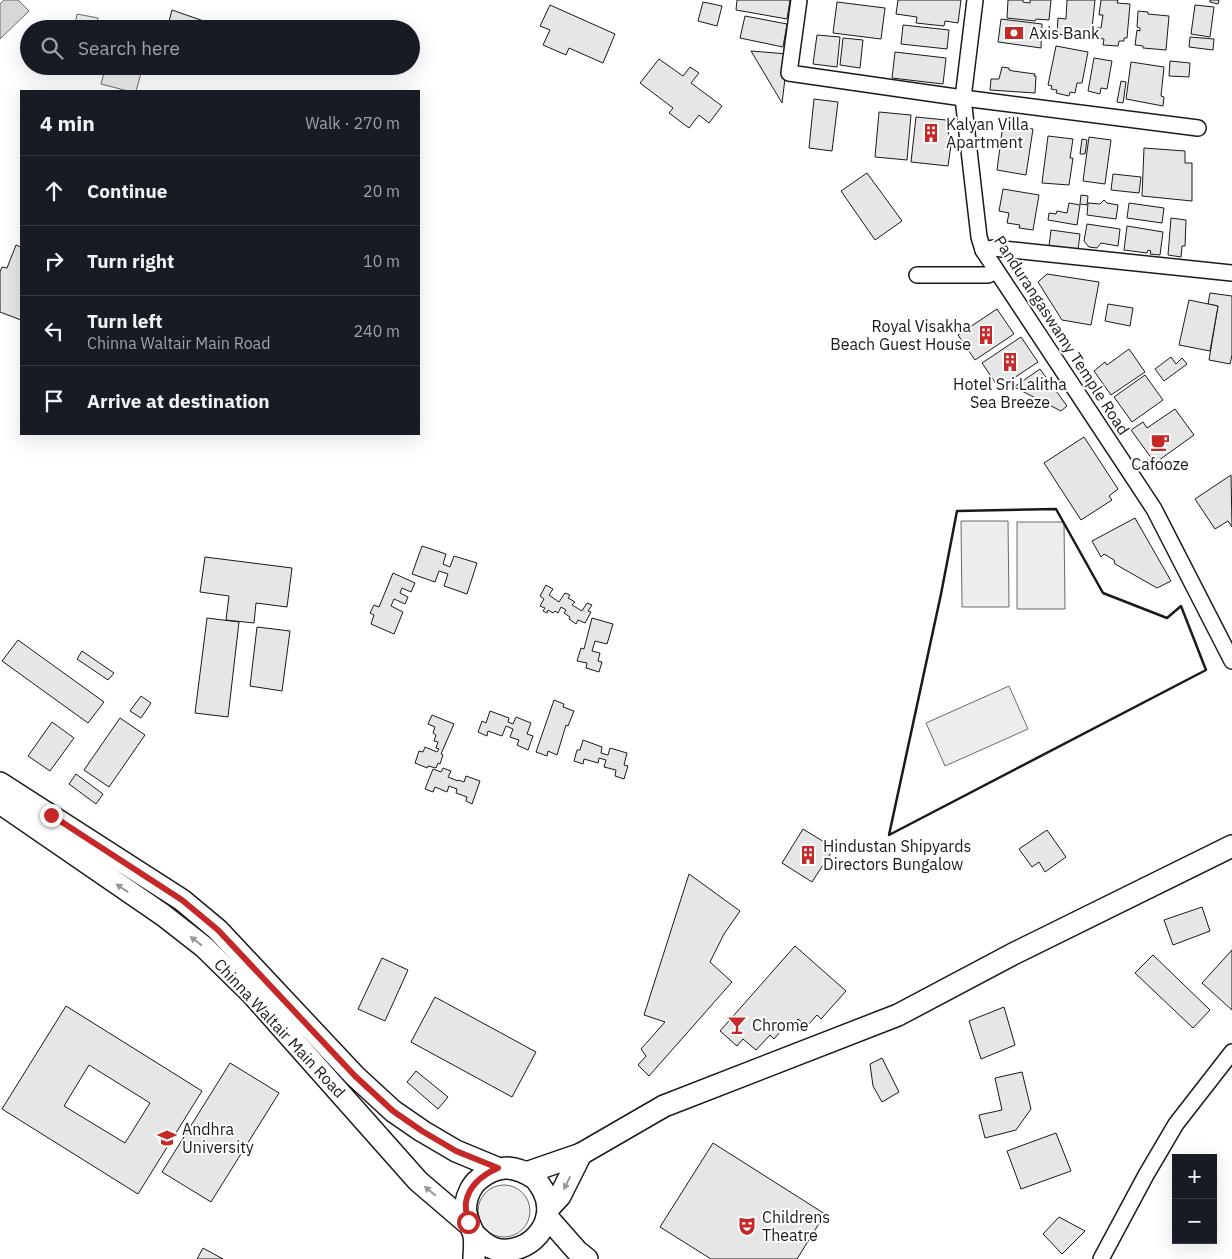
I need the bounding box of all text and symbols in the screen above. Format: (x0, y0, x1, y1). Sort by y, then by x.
search box (20, 20, 420, 75)
bank icon: Axis Bank (1003, 22, 1025, 44)
place label: Axis Bank (1029, 23, 1100, 43)
icon: search (38, 34, 66, 62)
text: Search here (78, 36, 180, 60)
text: 4 min (40, 109, 95, 137)
text: Walk · 270 m (305, 113, 400, 133)
place label: Kalyan Villa Apartment (946, 114, 1029, 152)
building icon: Kalyan Villa Apartment (920, 122, 942, 144)
icon: ahead (40, 177, 68, 205)
text: Continue (87, 179, 167, 203)
text: 20 m (363, 181, 400, 201)
street label: Pandurangaswamy Temple Road (990, 232, 1134, 438)
icon: right (40, 247, 68, 275)
text: Turn right (87, 249, 174, 273)
text: 10 m (363, 251, 400, 271)
text: Turn left (87, 309, 163, 333)
place label: Royal Visakha Beach Guest House (830, 316, 971, 354)
icon: left (40, 317, 68, 345)
text: 240 m (353, 321, 400, 341)
building icon: Royal Visakha Beach Guest House (975, 324, 997, 346)
text: Chinna Waltair Main Road (87, 333, 270, 353)
building icon: Hotel Sri Lalitha Sea Breeze (999, 351, 1021, 373)
place label: Hotel Sri Lalitha Sea Breeze (953, 374, 1067, 412)
icon: arrive (40, 387, 68, 415)
text: Arrive at destination (87, 389, 270, 413)
cafe icon: Cafooze (1149, 431, 1171, 453)
place label: Cafooze (1131, 454, 1189, 474)
route end (40, 804, 63, 827)
place label: Hindustan Shipyards Directors Bungalow (823, 836, 971, 874)
building icon: Hindustan Shipyards Directors Bungalow (797, 844, 819, 866)
one-way arrow (116, 883, 129, 892)
one-way arrow (189, 936, 203, 946)
street label: Chinna Waltair Main Road (210, 954, 350, 1102)
bar icon: Chrome (726, 1014, 748, 1036)
place label: Chrome (752, 1015, 809, 1035)
place label: Andhra University (182, 1119, 254, 1157)
school or university icon: Andhra University (156, 1127, 178, 1149)
map controls (1172, 1154, 1217, 1244)
button: + (1172, 1154, 1217, 1199)
one-way arrow (562, 1175, 571, 1190)
one-way arrow (424, 1186, 437, 1197)
button: − (1172, 1199, 1217, 1244)
place label: Childrens Theatre (762, 1207, 830, 1245)
route start (457, 1211, 480, 1234)
theatre icon: Childrens Theatre (736, 1215, 758, 1237)

